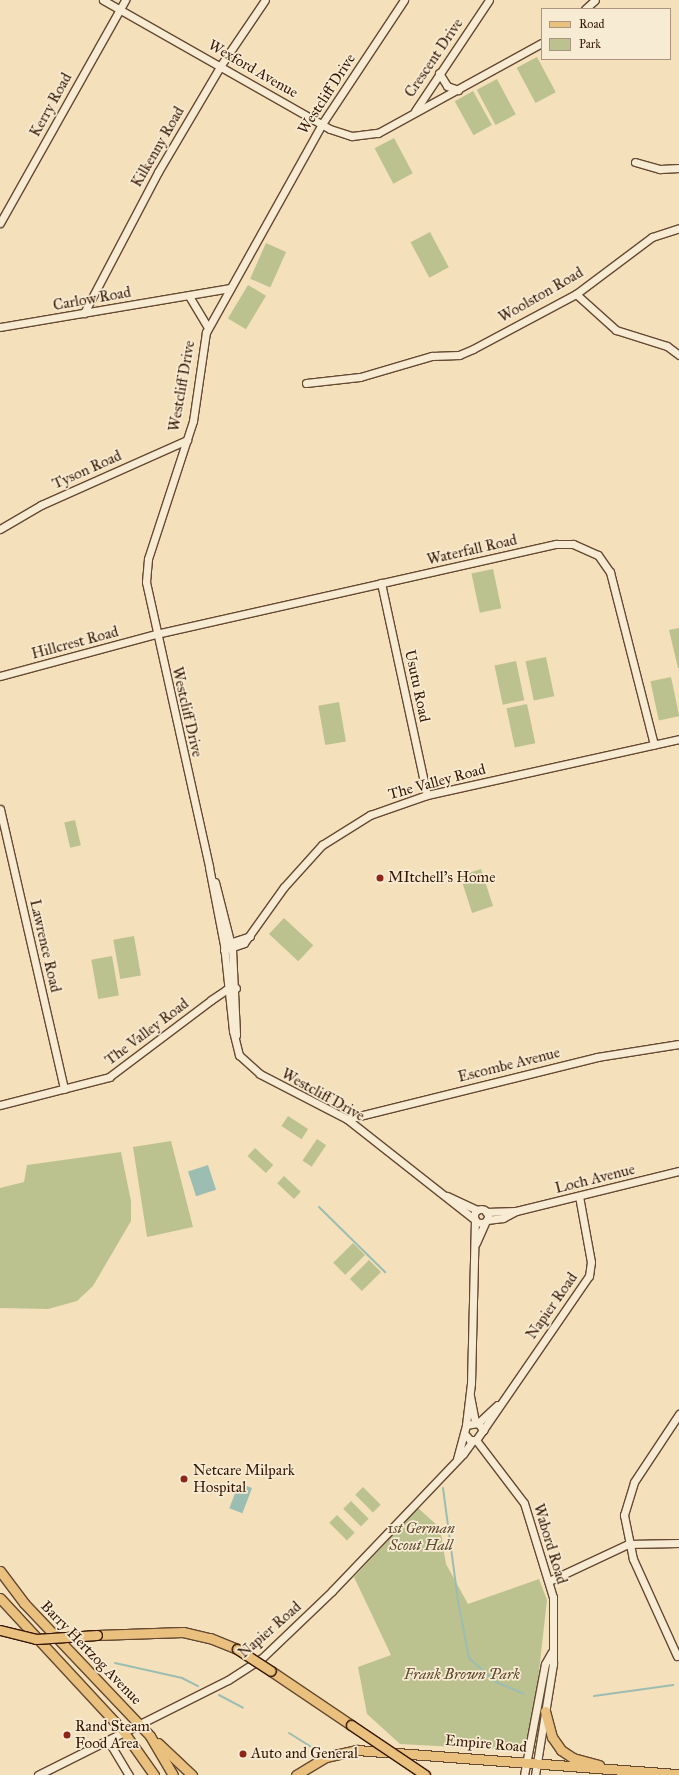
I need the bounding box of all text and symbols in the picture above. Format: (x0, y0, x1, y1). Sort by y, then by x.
legend (541, 8, 671, 60)
street label: Crescent Drive (401, 15, 467, 101)
text: Road (579, 17, 605, 31)
street label: Wexford Avenue (205, 36, 301, 102)
text: Park (579, 37, 601, 51)
street label: Westcliff Drive (294, 51, 360, 137)
street label: Kerry Road (26, 70, 76, 140)
street label: Kilkenny Road (128, 103, 188, 191)
street label: Woolston Road (495, 264, 587, 326)
street label: Carlow Road (52, 283, 132, 315)
street label: Westcliff Drive (165, 339, 199, 433)
street label: Tyson Road (50, 447, 124, 493)
street label: Waterfall Road (425, 531, 519, 569)
street label: Hillcrest Road (30, 623, 120, 663)
street label: Usutu Road (401, 648, 433, 724)
street label: Westcliff Drive (168, 665, 206, 759)
street label: The Valley Road (386, 760, 488, 804)
place label: MItchell's Home (388, 869, 495, 887)
marker: MItchell's Home (375, 873, 385, 883)
street label: Lawrence Road (26, 898, 64, 994)
street label: The Valley Road (102, 995, 192, 1069)
street label: Escombe Avenue (456, 1044, 562, 1086)
street label: Westcliff Drive (278, 1065, 368, 1125)
street label: Loch Avenue (553, 1160, 637, 1198)
street label: Napier Road (522, 1269, 582, 1343)
place label: Netcare Milpark Hospital (193, 1461, 295, 1496)
marker: Netcare Milpark Hospital (178, 1473, 190, 1485)
street label: Wabord Road (529, 1502, 571, 1586)
park label: 1st German Scout Hall (387, 1519, 455, 1554)
street label: Barry Hertzog Avenue (37, 1597, 145, 1709)
street label: Napier Road (235, 1598, 305, 1662)
park label: Frank Brown Park (404, 1666, 520, 1684)
place label: Rand Steam Food Area (75, 1717, 150, 1752)
marker: Rand Steam Food Area (62, 1730, 72, 1740)
street label: Empire Road (444, 1731, 528, 1757)
place label: Auto and General (251, 1745, 358, 1763)
marker: Auto and General (238, 1749, 248, 1759)

